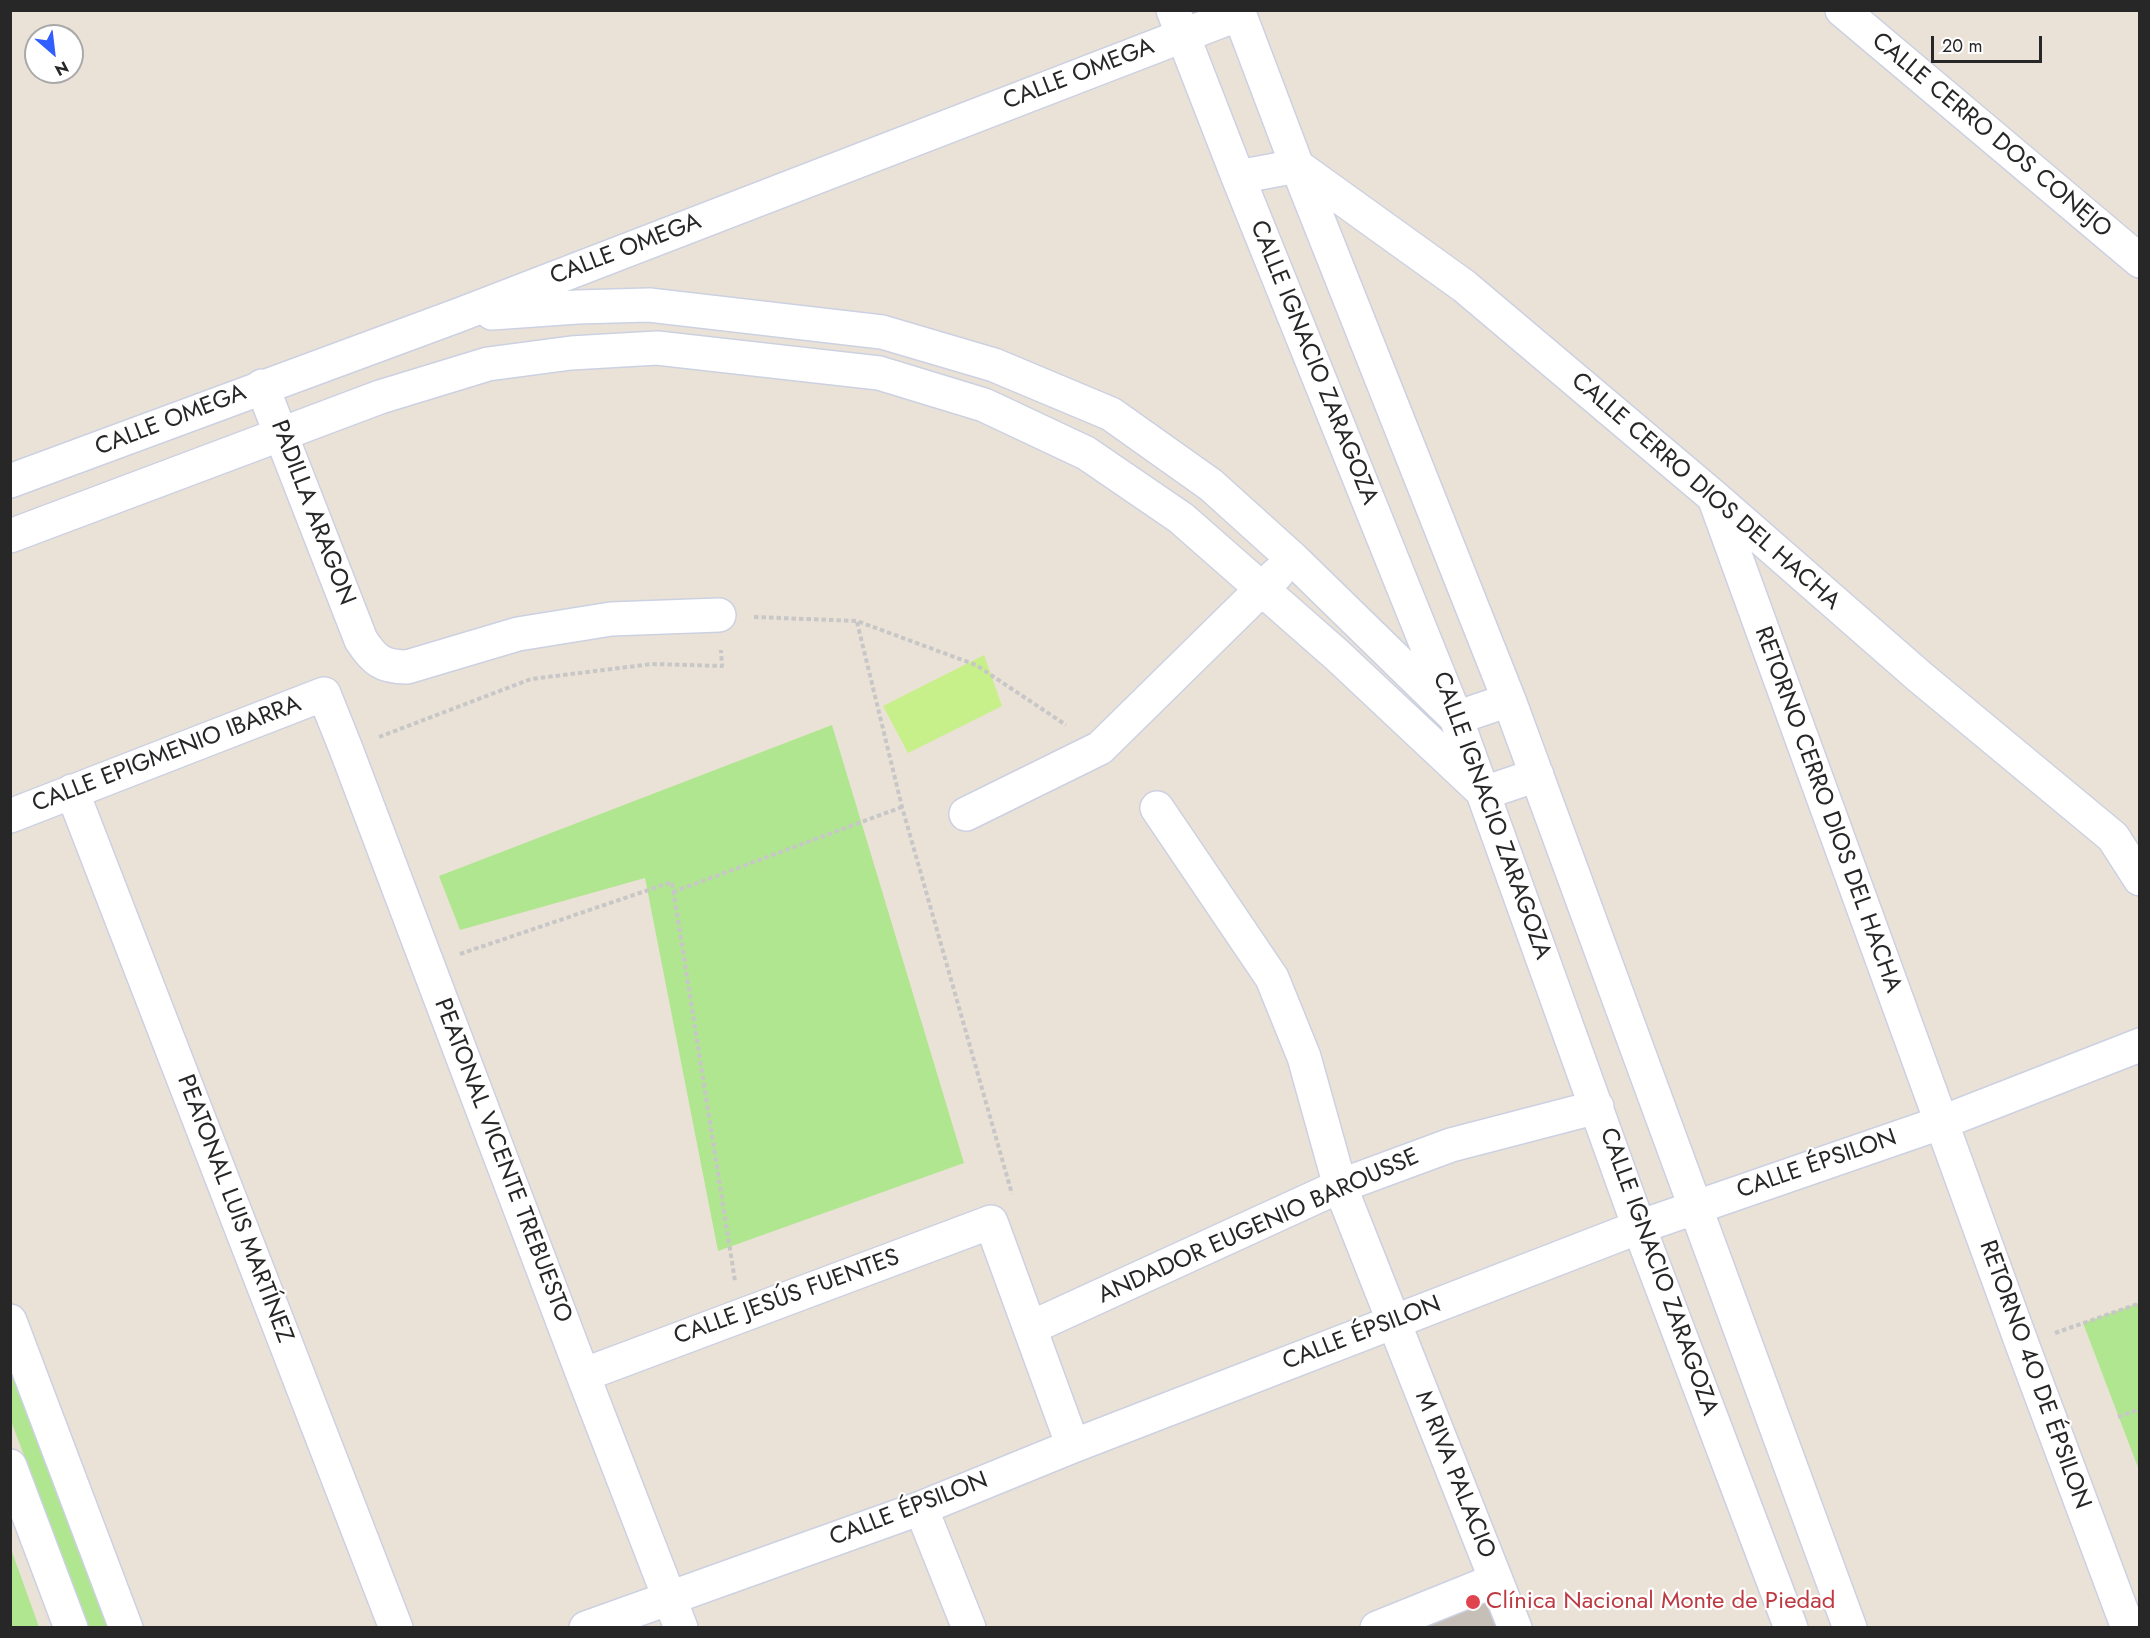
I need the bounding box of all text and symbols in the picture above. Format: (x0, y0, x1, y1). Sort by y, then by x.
north arrow (24, 24, 84, 84)
scale bar (1934, 24, 2045, 62)
street label: CALLE CERRO DOS CONEJO (1865, 27, 2117, 245)
street label: CALLE OMEGA (1000, 33, 1158, 117)
text: 20 m (1942, 33, 1982, 59)
text: N (51, 55, 73, 82)
street label: CALLE OMEGA (547, 208, 705, 292)
street label: CALLE IGNACIO ZARAGOZA (1243, 217, 1383, 509)
street label: CALLE CERRO DIOS DEL HACHA (1564, 367, 1846, 617)
street label: CALLE OMEGA (92, 379, 250, 463)
street label: PADILLA ARAGON (264, 417, 360, 609)
street label: RETORNO CERRO DIOS DEL HACHA (1747, 623, 1907, 997)
street label: CALLE IGNACIO ZARAGOZA (1426, 668, 1556, 964)
street label: CALLE EPIGMENIO IBARRA (29, 690, 305, 820)
street label: PEATONAL VICENTE TREBUESTO (427, 995, 577, 1327)
street label: PEATONAL LUIS MARTÍNEZ (170, 1071, 298, 1347)
street label: CALLE IGNACIO ZARAGOZA (1593, 1124, 1723, 1420)
street label: CALLE ÉPSILON (1733, 1124, 1901, 1206)
street label: ANDADOR EUGENIO BAROUSSE (1094, 1143, 1424, 1311)
street label: RETORNO 4O DE ÉPSILON (1972, 1237, 2096, 1513)
street label: CALLE JESÚS FUENTES (670, 1244, 904, 1352)
street label: CALLE ÉPSILON (1279, 1291, 1445, 1377)
street label: M RIVA PALACIO (1407, 1387, 1501, 1563)
street label: CALLE ÉPSILON (826, 1467, 992, 1553)
place label: Clínica Nacional Monte de Piedad (1486, 1588, 1835, 1616)
marker: Clínica Nacional Monte de Piedad (1464, 1593, 1482, 1611)

